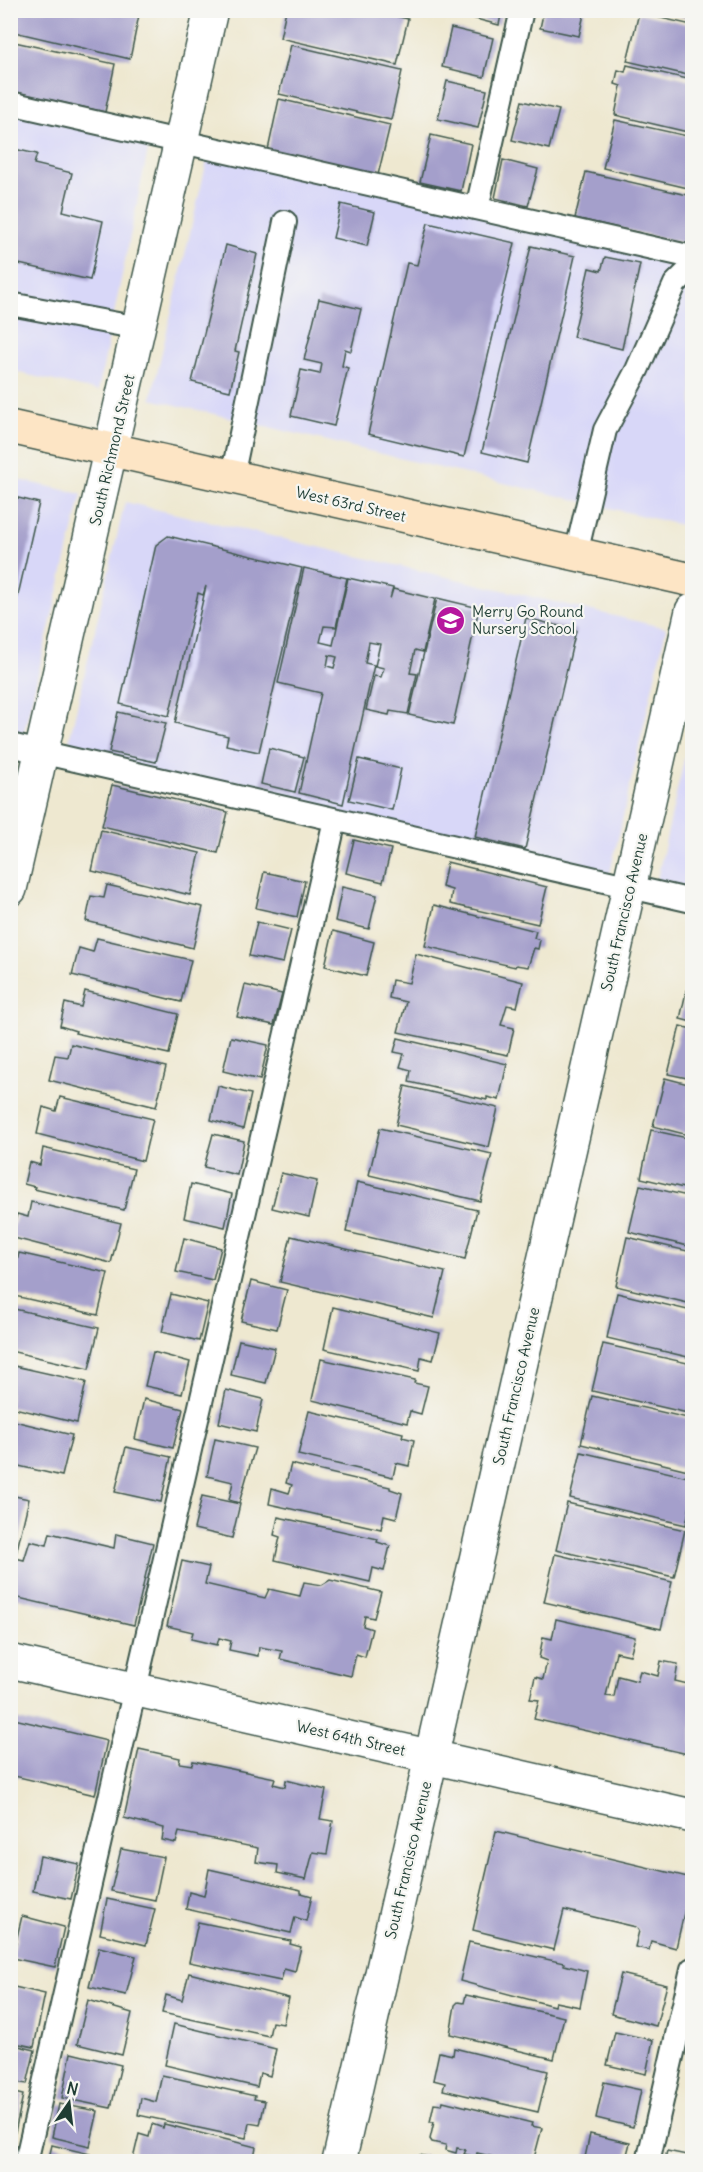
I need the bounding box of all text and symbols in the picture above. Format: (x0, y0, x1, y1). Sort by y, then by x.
street label: South Richmond Street (85, 372, 139, 528)
street label: West 63rd Street (294, 482, 408, 526)
place label: Merry Go Round Nursery School (472, 602, 584, 638)
school or university icon: Merry Go Round Nursery School (435, 604, 467, 636)
street label: South Francisco Avenue (597, 831, 651, 993)
street label: South Francisco Avenue (489, 1305, 543, 1467)
street label: West 64th Street (295, 1716, 407, 1760)
street label: South Francisco Avenue (381, 1779, 435, 1941)
north arrow (39, 2073, 99, 2133)
text: N (65, 2077, 80, 2099)

